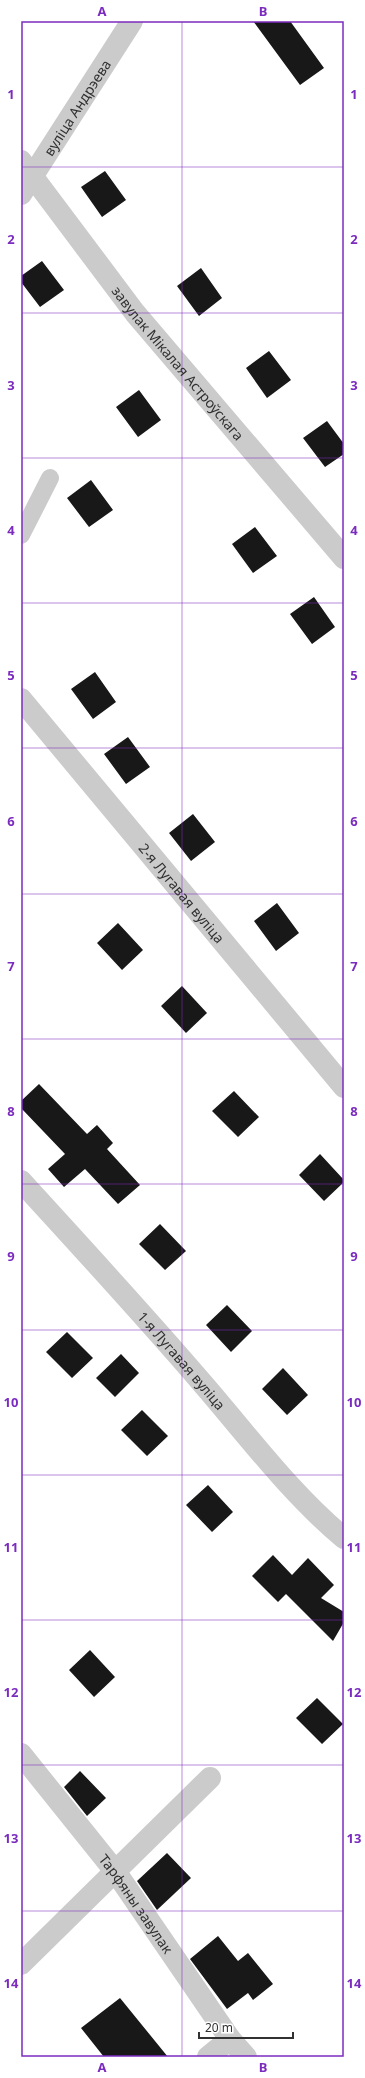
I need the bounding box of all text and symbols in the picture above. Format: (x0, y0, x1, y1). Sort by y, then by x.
text: A (98, 2, 107, 20)
text: B (259, 2, 267, 20)
street label: вуліца Андрэева (39, 55, 115, 159)
text: 1 (7, 85, 15, 103)
text: 1 (350, 85, 358, 103)
text: 2 (7, 230, 15, 248)
text: 2 (350, 230, 358, 248)
street label: завулак Мікалая Астроўскага (108, 282, 249, 444)
text: 3 (7, 376, 15, 394)
text: 3 (350, 376, 358, 394)
text: 4 (7, 521, 15, 539)
text: 4 (350, 521, 358, 539)
text: 5 (7, 666, 15, 684)
text: 5 (350, 666, 358, 684)
text: 6 (7, 812, 15, 830)
text: 6 (350, 812, 358, 830)
street label: 2-я Лугавая вуліца (135, 839, 230, 947)
text: 7 (7, 957, 15, 975)
text: 7 (350, 957, 358, 975)
text: 8 (7, 1102, 15, 1120)
text: 8 (350, 1102, 358, 1120)
text: 9 (7, 1247, 15, 1265)
text: 9 (350, 1247, 358, 1265)
street label: 1-я Лугавая вуліца (134, 1307, 230, 1414)
text: 10 (4, 1393, 18, 1411)
text: 10 (347, 1393, 361, 1411)
text: 11 (4, 1538, 18, 1556)
text: 11 (347, 1538, 361, 1556)
text: 12 (4, 1683, 18, 1701)
text: 12 (347, 1683, 361, 1701)
text: 13 (4, 1829, 18, 1847)
text: 13 (347, 1829, 361, 1847)
street label: Тарфяны завулак (95, 1850, 178, 1957)
text: 14 (4, 1974, 19, 1992)
text: 14 (347, 1974, 362, 1992)
scale bar (199, 2014, 293, 2040)
text: 20 m (205, 2019, 233, 2036)
text: A (98, 2058, 107, 2076)
text: B (259, 2058, 267, 2076)

